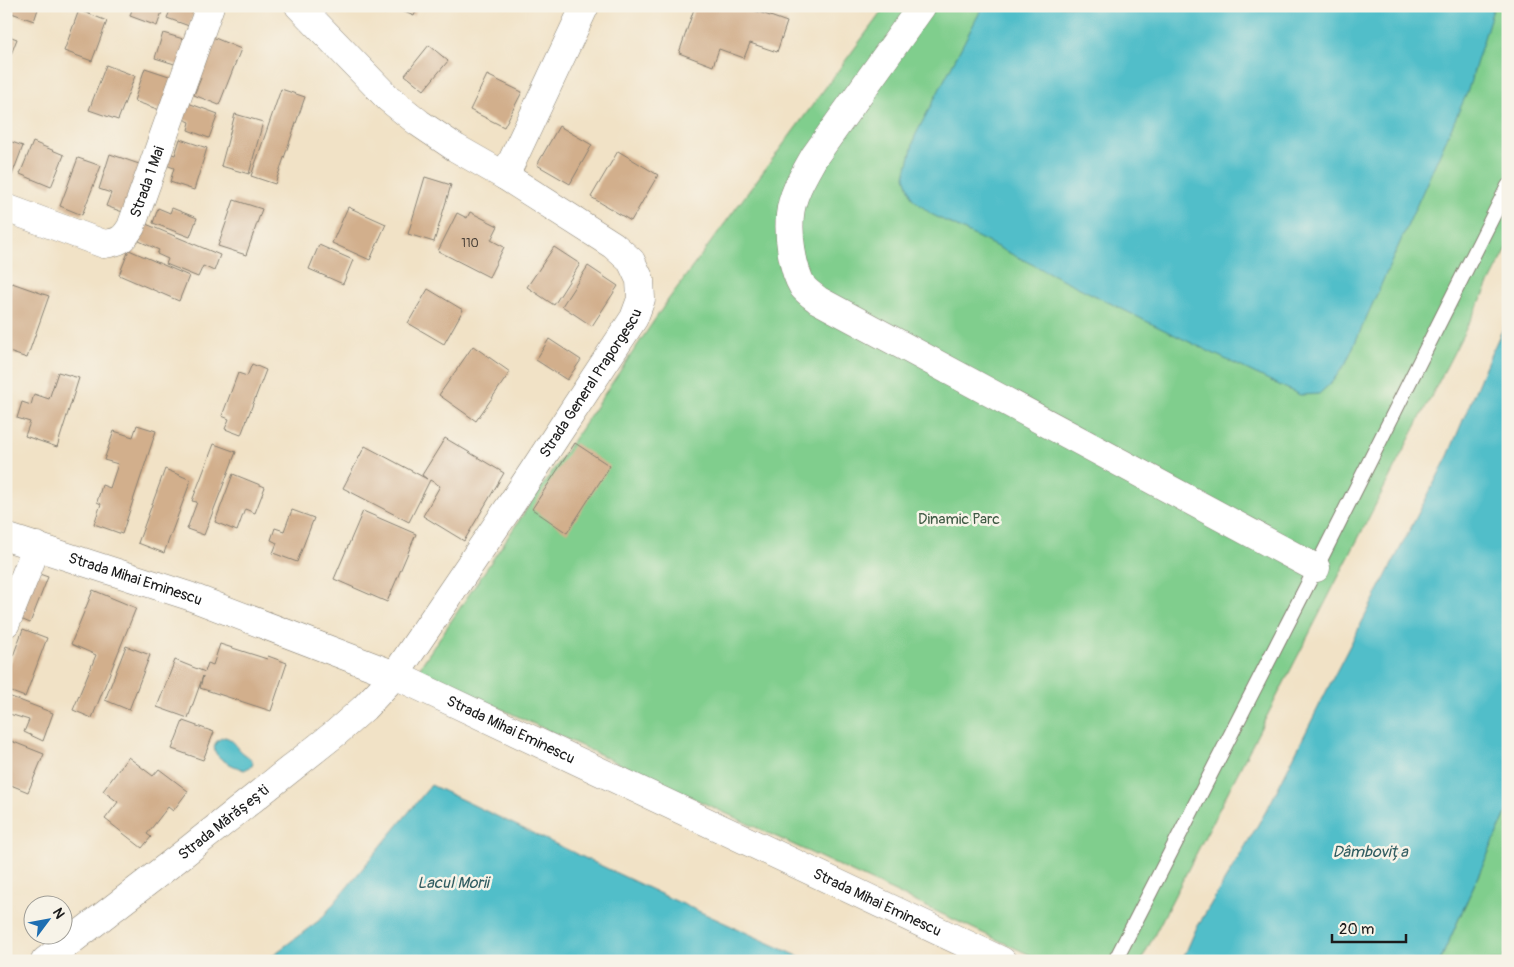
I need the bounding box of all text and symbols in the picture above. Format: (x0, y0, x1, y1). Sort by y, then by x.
street label: Strada 1 Mai (126, 143, 169, 220)
house number: 110 (461, 236, 479, 251)
street label: Strada General Praporgescu (535, 306, 647, 462)
park label: Dinamic Parc (918, 510, 1000, 529)
street label: Strada Mihai Eminescu (66, 549, 205, 610)
street label: Strada Mihai Eminescu (443, 692, 578, 768)
street label: Strada Mărășești (174, 781, 273, 864)
water label: Dâmbovița (1332, 842, 1409, 862)
street label: Strada Mihai Eminescu (810, 864, 944, 941)
water label: Lacul Morii (417, 873, 491, 893)
north arrow (22, 894, 72, 944)
text: N (49, 905, 68, 922)
scale bar (1332, 912, 1405, 944)
text: 20 m (1339, 920, 1374, 939)

